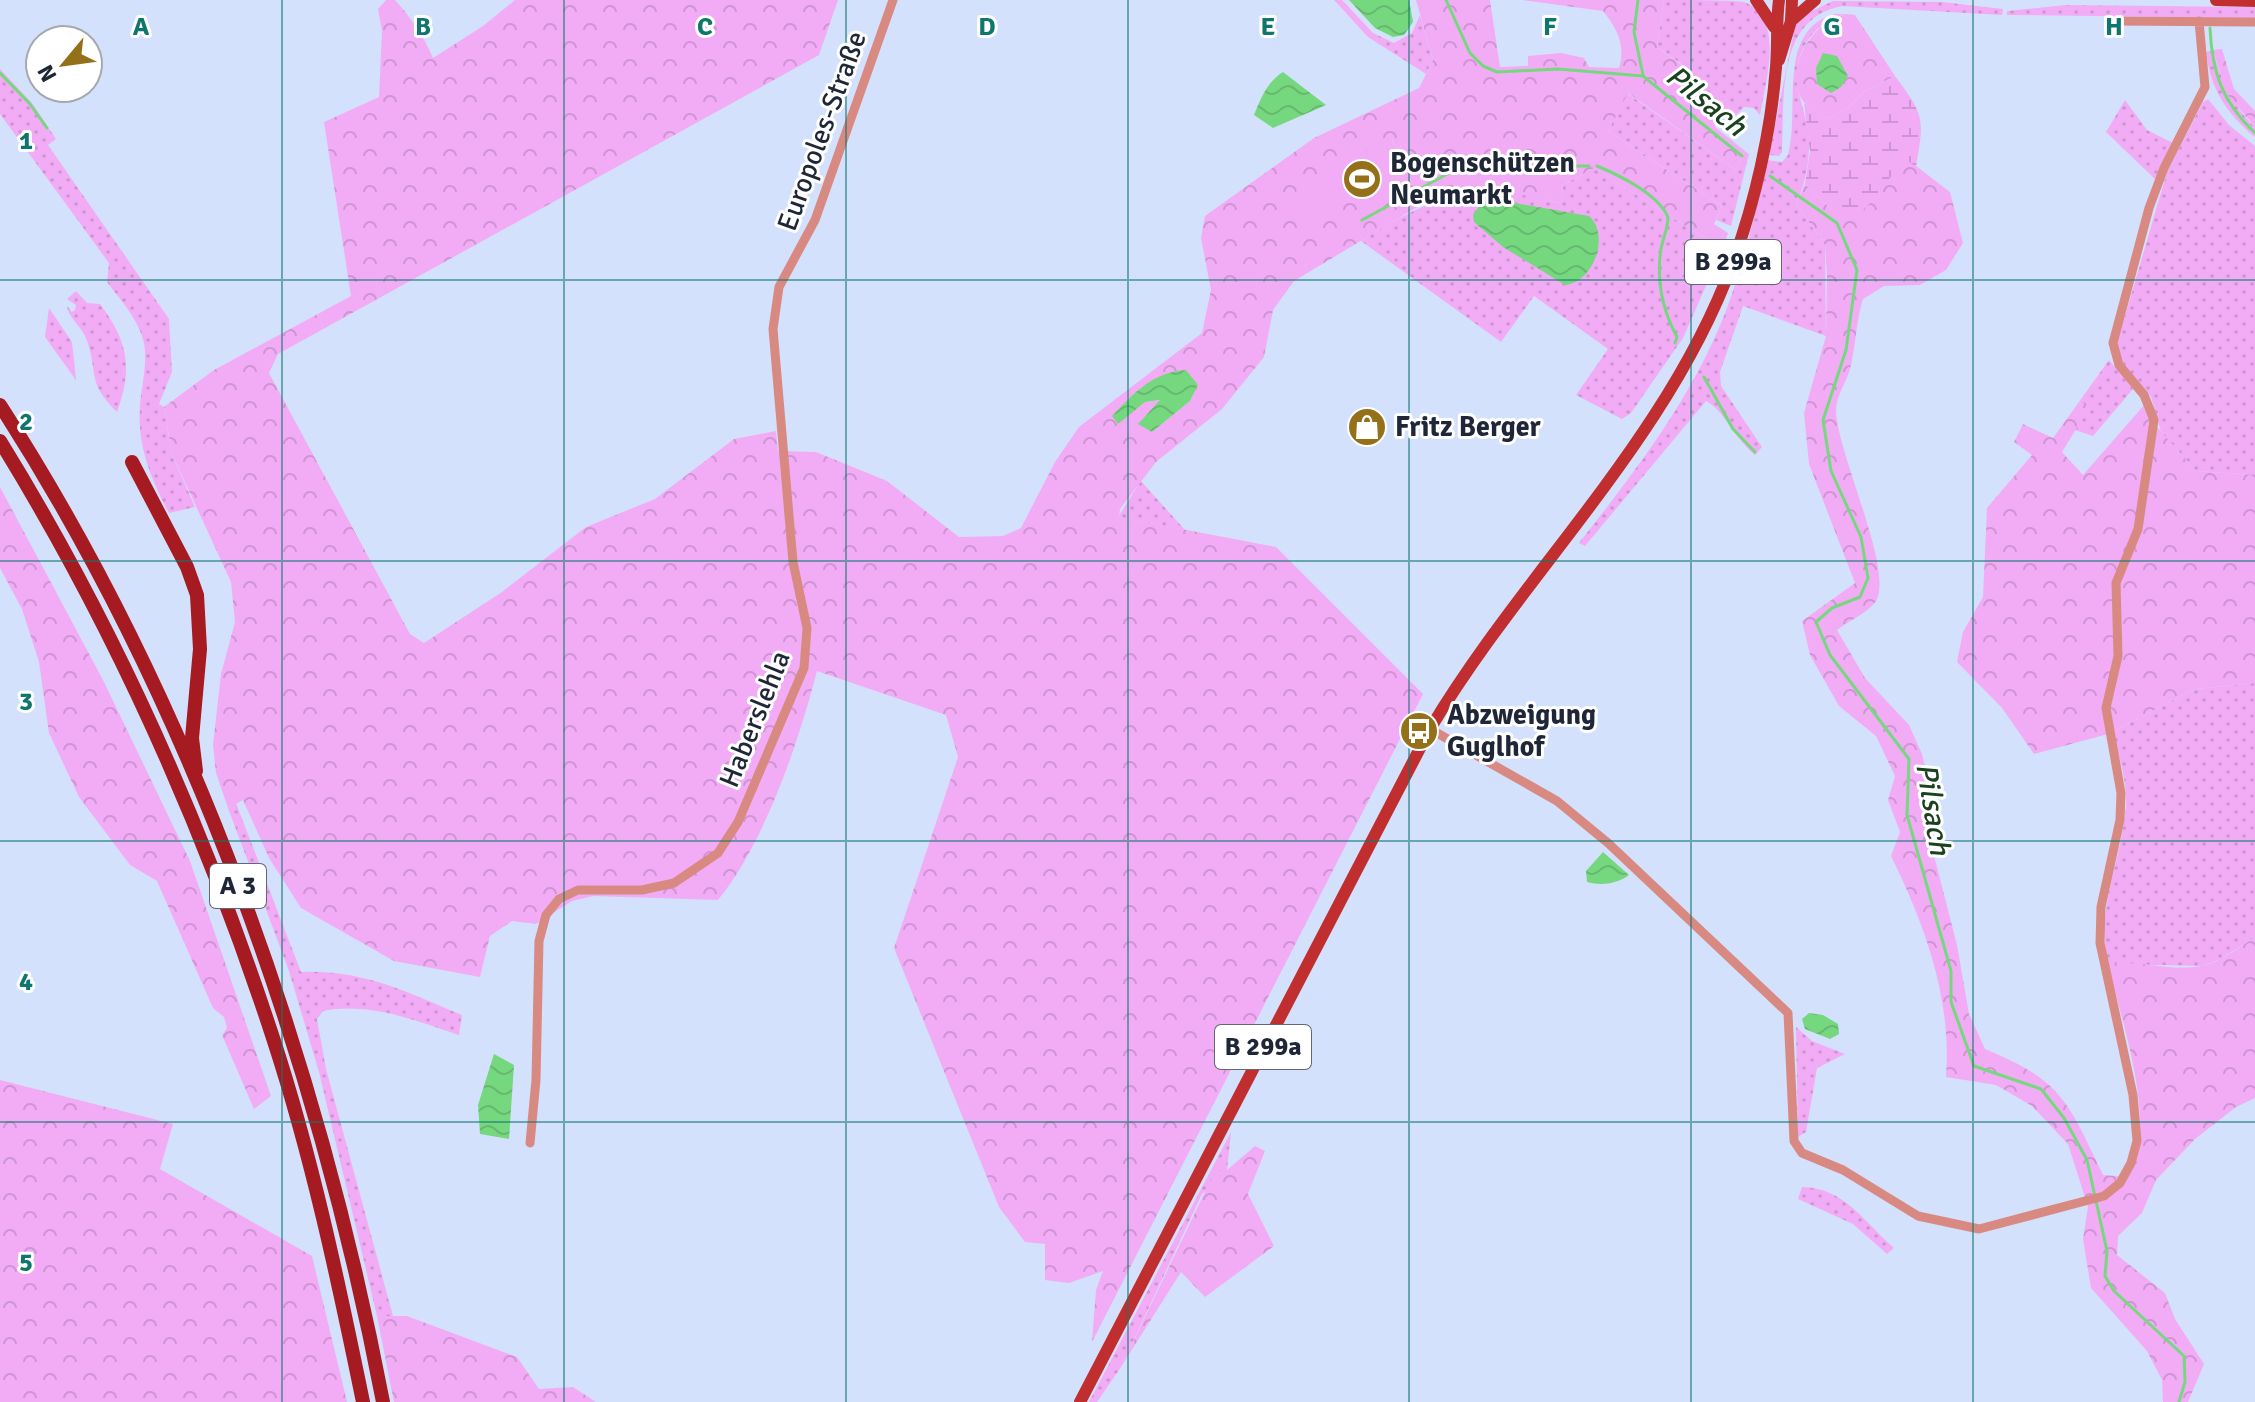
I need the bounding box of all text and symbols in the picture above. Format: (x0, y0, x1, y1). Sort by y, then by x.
text: A (133, 11, 150, 43)
text: B (415, 11, 431, 43)
text: C (697, 11, 713, 43)
text: D (978, 11, 996, 43)
text: E (1261, 11, 1275, 43)
text: F (1543, 11, 1557, 43)
text: G (1823, 11, 1841, 43)
text: H (2105, 11, 2123, 43)
north arrow (24, 24, 104, 104)
street label: Europoles-Straße (770, 27, 874, 235)
water label: Pilsach (1658, 57, 1754, 145)
text: N (31, 60, 62, 87)
text: 1 (19, 125, 33, 157)
place label: Bogenschützen Neumarkt (1390, 146, 1575, 212)
sports icon: Bogenschützen Neumarkt (1341, 158, 1383, 200)
road number: B 299a (1685, 240, 1781, 284)
text: 2 (19, 406, 33, 438)
shop icon: Fritz Berger (1346, 406, 1388, 448)
place label: Fritz Berger (1395, 410, 1542, 444)
street label: Haberslehla (712, 646, 798, 792)
text: 3 (19, 686, 33, 718)
place label: Abzweigung Guglhof (1447, 698, 1596, 764)
bus stop icon: Abzweigung Guglhof (1398, 710, 1440, 752)
water label: Pilsach (1907, 760, 1959, 858)
road number: A 3 (210, 864, 266, 908)
text: 4 (19, 966, 33, 998)
road number: B 299a (1215, 1025, 1311, 1069)
text: 5 (19, 1247, 33, 1279)

